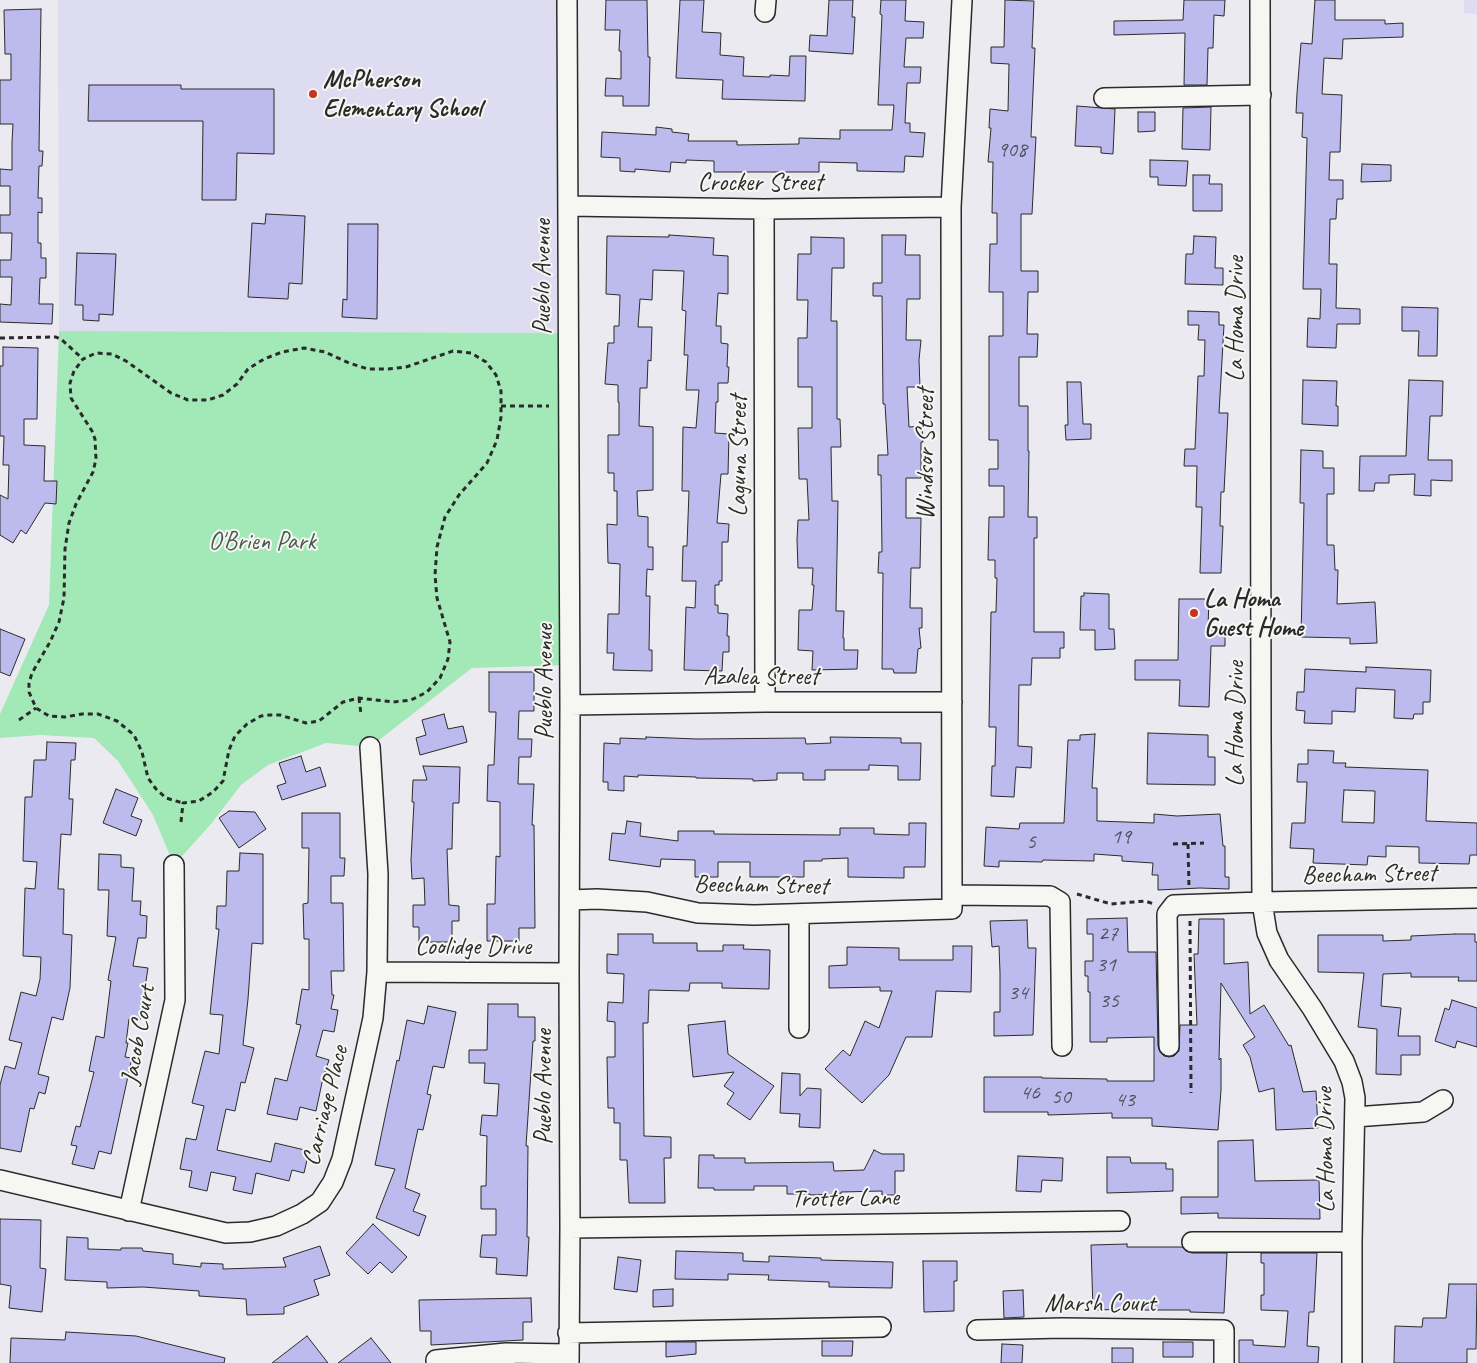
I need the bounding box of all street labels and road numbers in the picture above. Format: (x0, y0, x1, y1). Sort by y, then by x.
street label: Crocker Street (697, 168, 823, 198)
street label: Pueblo Avenue (528, 219, 558, 335)
street label: La Homa Drive (1221, 256, 1251, 382)
street label: Windsor Street (911, 388, 941, 520)
street label: Laguna Street (724, 395, 754, 517)
street label: Pueblo Avenue (530, 624, 560, 740)
street label: La Homa Drive (1221, 661, 1251, 787)
street label: Azalea Street (704, 662, 818, 692)
street label: Beecham Street (1302, 859, 1436, 891)
street label: Beecham Street (694, 870, 828, 902)
street label: Coolidge Drive (415, 932, 531, 962)
street label: Jacob Court (116, 983, 162, 1087)
street label: Pueblo Avenue (529, 1029, 559, 1145)
street label: Carriage Place (297, 1043, 355, 1169)
street label: La Homa Drive (1310, 1087, 1342, 1213)
street label: Trotter Lane (791, 1183, 899, 1215)
street label: Marsh Court (1045, 1289, 1155, 1319)

